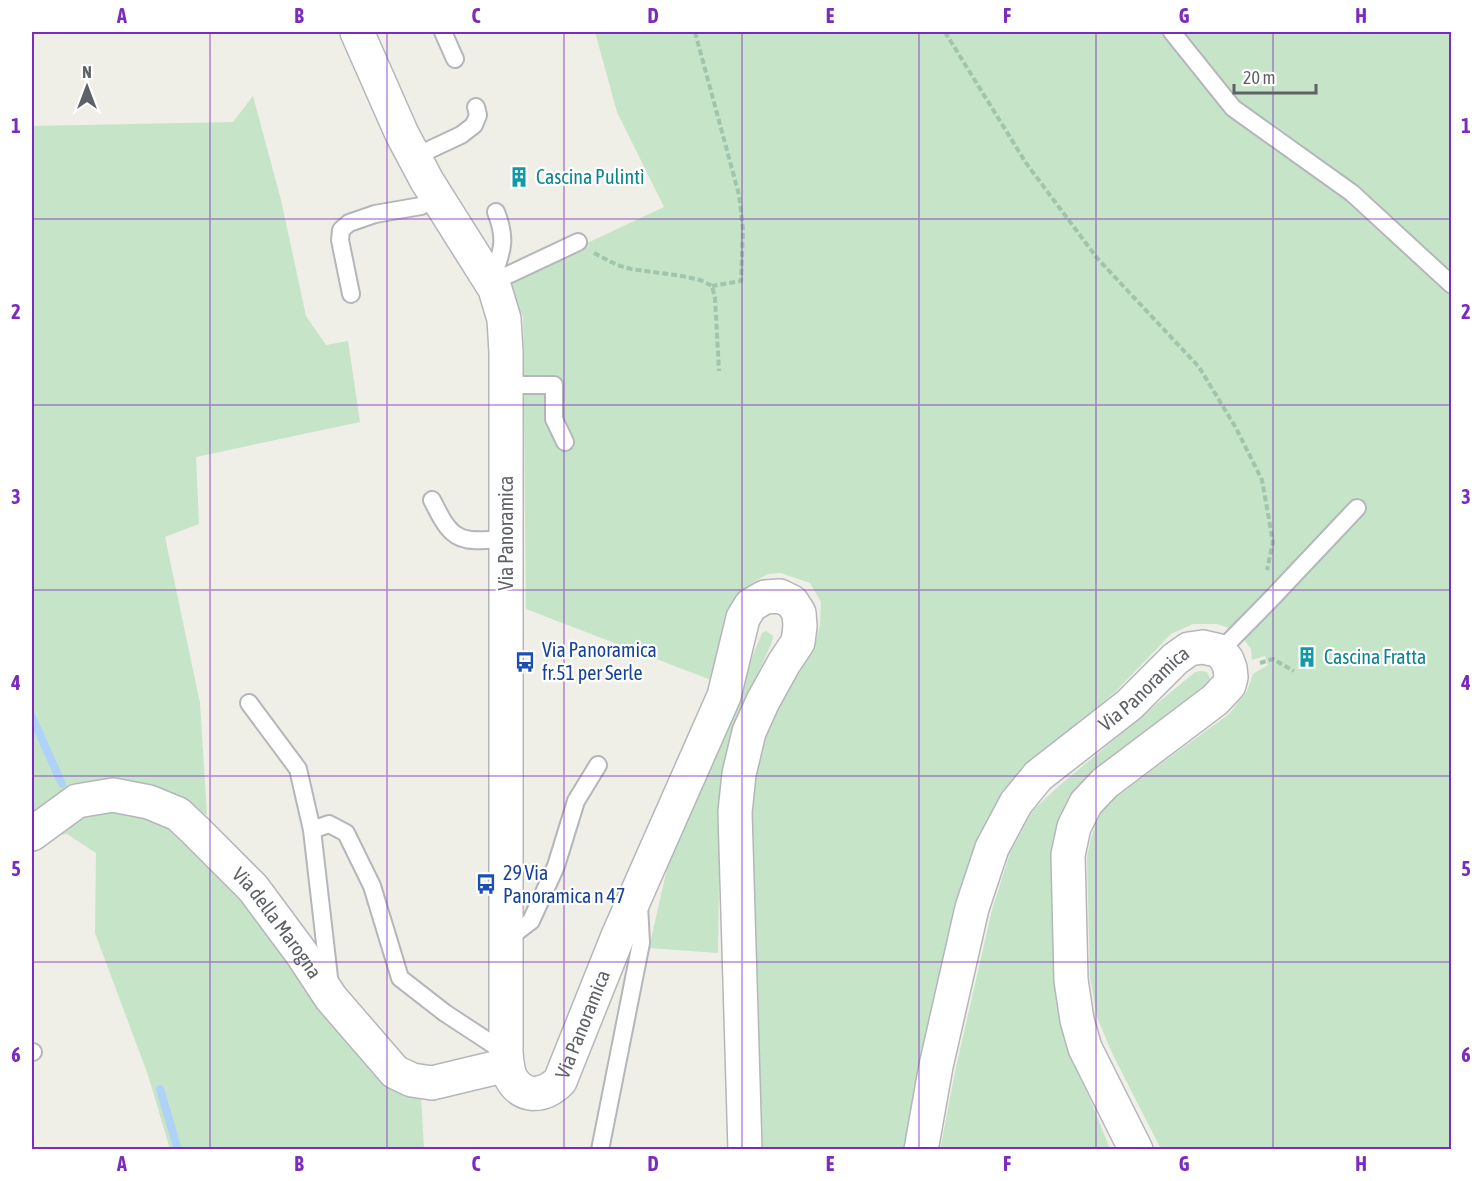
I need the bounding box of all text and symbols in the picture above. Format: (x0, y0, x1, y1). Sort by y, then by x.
text: A (116, 4, 127, 27)
text: B (294, 4, 304, 27)
text: C (472, 4, 481, 27)
text: D (647, 4, 659, 27)
text: E (826, 4, 835, 27)
text: F (1003, 4, 1011, 27)
text: G (1179, 4, 1190, 27)
text: H (1355, 4, 1367, 27)
north arrow (57, 57, 117, 117)
scale bar (1234, 57, 1316, 95)
text: N (82, 63, 92, 81)
text: 20 m (1243, 67, 1275, 88)
text: 1 (11, 114, 21, 137)
text: 1 (1461, 114, 1471, 137)
building icon: Cascina Pulintì (507, 165, 531, 189)
place label: Cascina Pulintì (536, 165, 645, 188)
text: 2 (11, 300, 21, 323)
text: 2 (1461, 300, 1471, 323)
street label: Via Panoramica (494, 476, 517, 590)
text: 3 (11, 485, 21, 508)
text: 3 (1461, 485, 1471, 508)
place label: Via Panoramica fr.51 per Serle (542, 638, 657, 684)
street label: Via Panoramica (1094, 641, 1193, 735)
building icon: Cascina Fratta (1295, 645, 1319, 669)
place label: Cascina Fratta (1324, 645, 1426, 668)
bus stop icon: Via Panoramica fr.51 per Serle (513, 650, 537, 674)
text: 4 (10, 671, 21, 694)
text: 4 (1460, 671, 1471, 694)
text: 5 (11, 857, 21, 880)
text: 5 (1461, 857, 1471, 880)
place label: 29 Via Panoramica n 47 (503, 861, 625, 907)
street label: Via della Marogna (228, 862, 327, 982)
bus stop icon: 29 Via Panoramica n 47 (474, 872, 498, 896)
street label: Via Panoramica (550, 966, 614, 1082)
text: 6 (11, 1043, 21, 1066)
text: 6 (1461, 1043, 1471, 1066)
text: A (116, 1152, 127, 1175)
text: B (294, 1152, 304, 1175)
text: C (472, 1152, 481, 1175)
text: D (647, 1152, 659, 1175)
text: E (826, 1152, 835, 1175)
text: F (1003, 1152, 1011, 1175)
text: G (1179, 1152, 1190, 1175)
text: H (1355, 1152, 1367, 1175)

